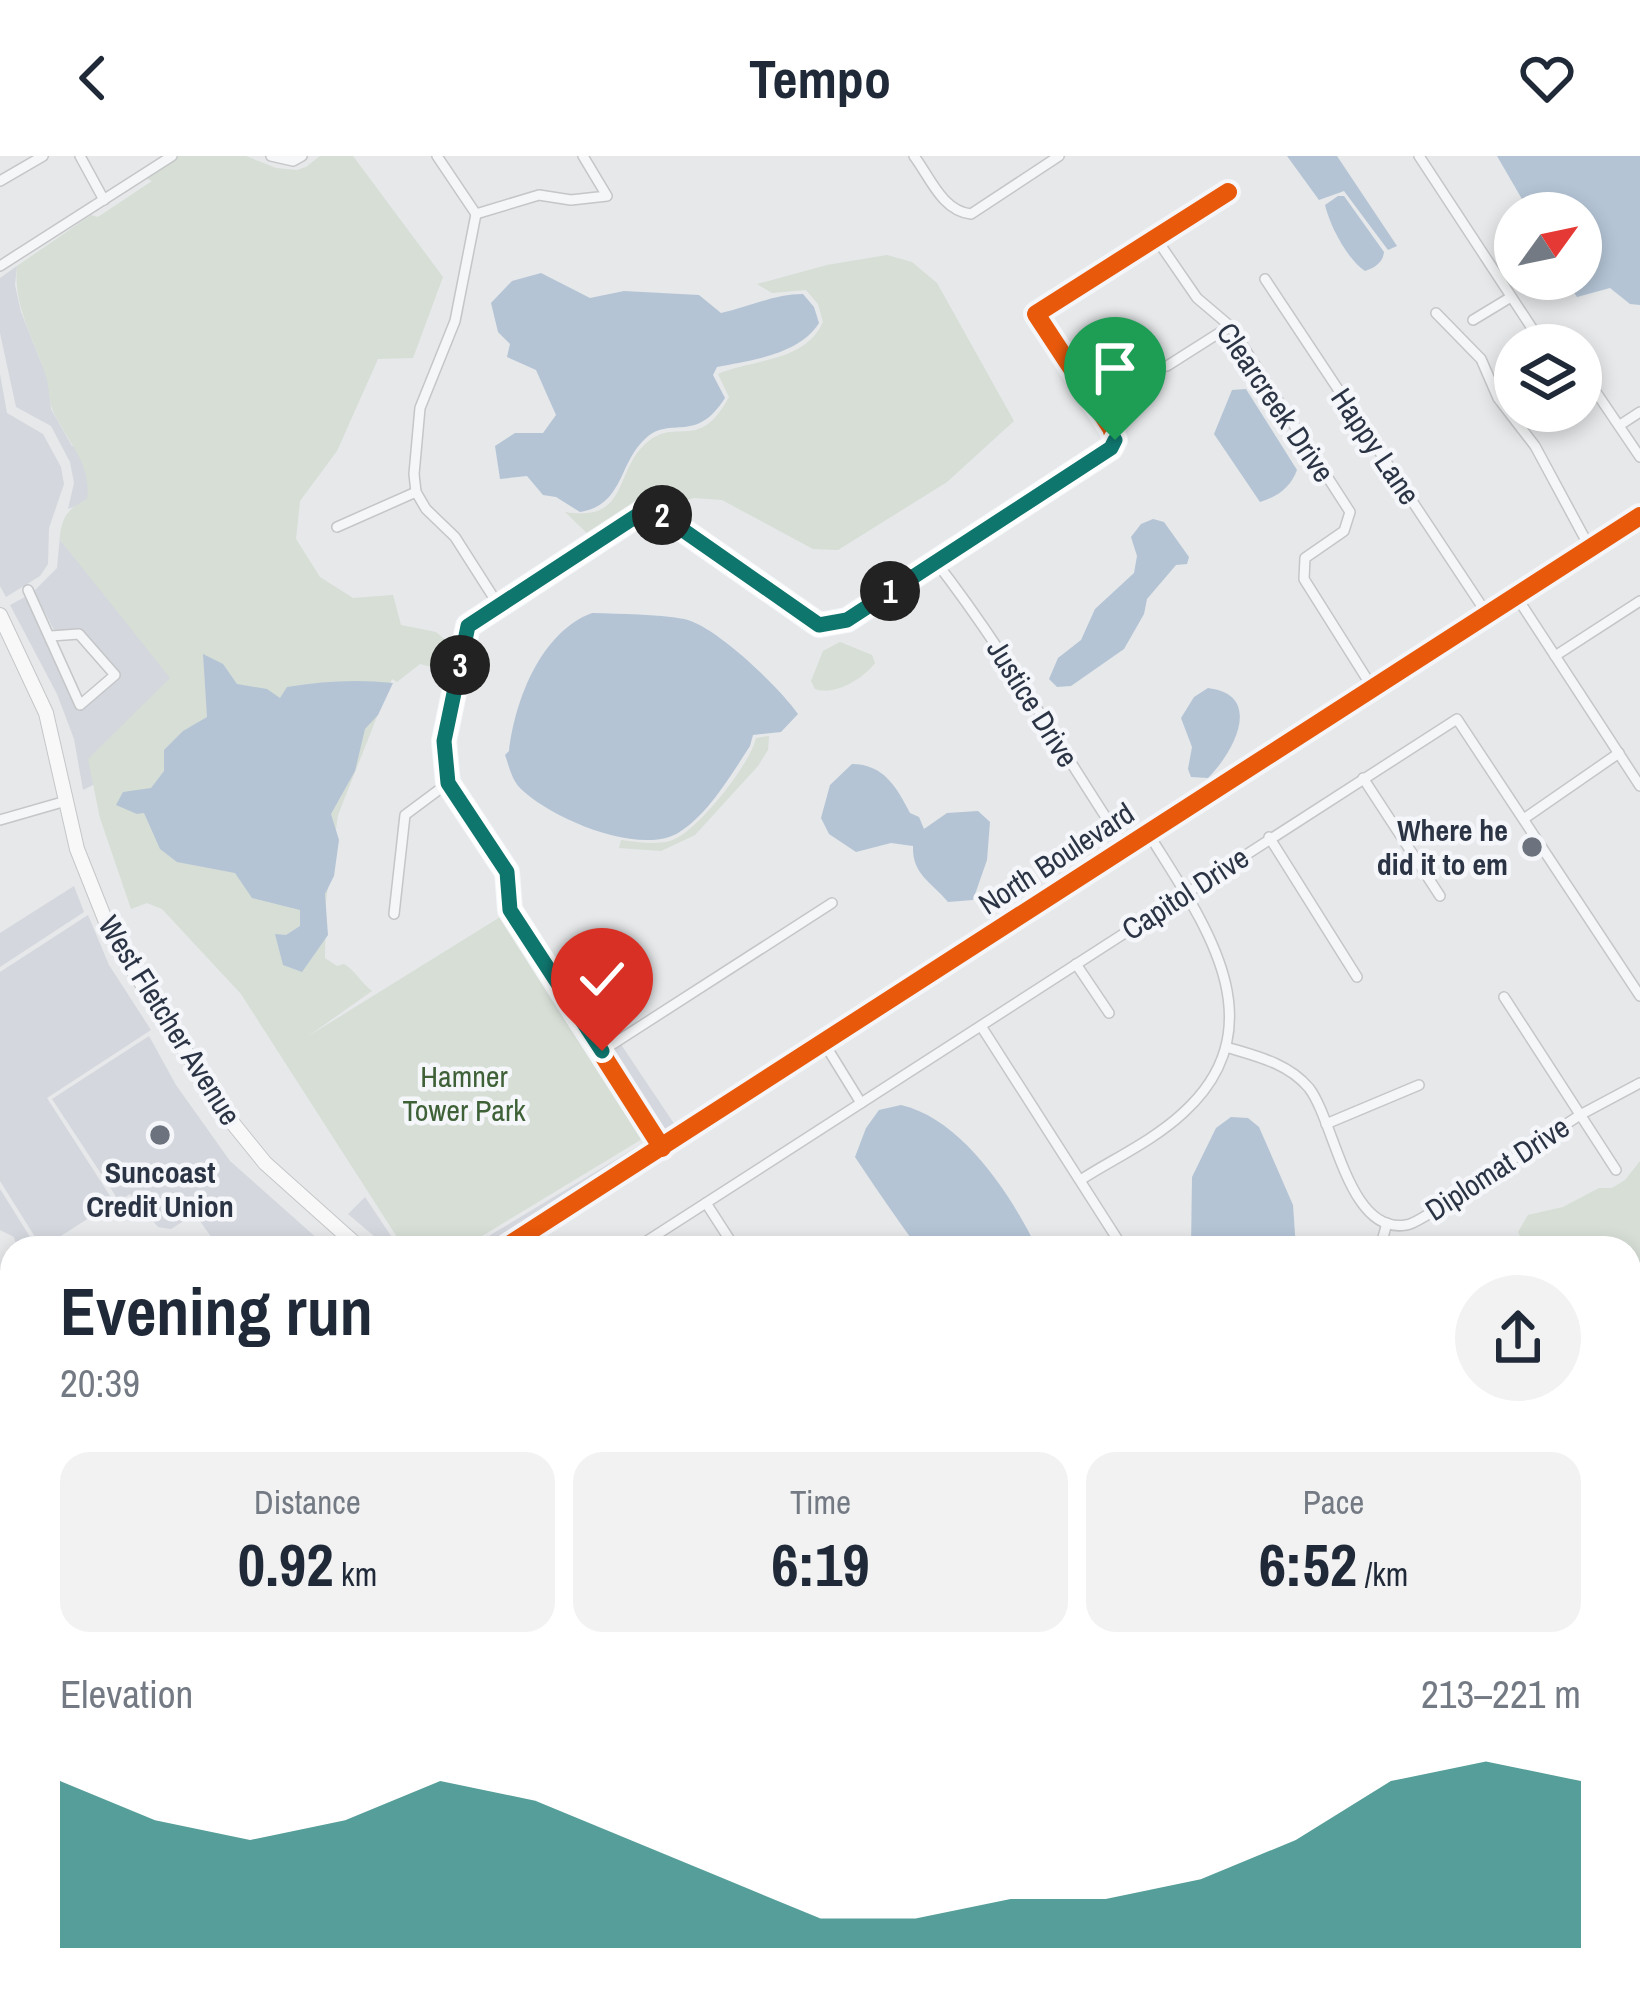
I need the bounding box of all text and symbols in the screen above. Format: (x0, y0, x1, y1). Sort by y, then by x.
text: Tempo (749, 42, 891, 115)
icon: back (60, 45, 126, 111)
icon: heart (1514, 45, 1580, 111)
north arrow (1494, 192, 1602, 300)
map controls (1494, 192, 1602, 432)
street label: Clearcreek Drive (1208, 314, 1344, 490)
pin (1064, 317, 1166, 440)
button: layers (1494, 324, 1602, 432)
icon: arrive (1082, 335, 1148, 401)
street label: Happy Lane (1322, 380, 1430, 512)
pin: 2 (632, 485, 692, 545)
text: 2 (654, 493, 670, 537)
pin: 1 (860, 561, 920, 621)
text: 1 (882, 569, 898, 613)
street label: Justice Drive (978, 632, 1088, 774)
pin: 3 (430, 635, 490, 695)
text: 3 (452, 643, 468, 687)
street label: North Boulevard (971, 793, 1141, 923)
place label: Where he did it to em (1377, 810, 1508, 884)
marker: Where he did it to em (1519, 834, 1545, 860)
street label: Capitol Drive (1114, 837, 1256, 949)
street label: West Fletcher Avenue (89, 908, 251, 1132)
pin (551, 928, 653, 1051)
icon: check (569, 946, 635, 1012)
park label: Hamner Tower Park (402, 1056, 526, 1130)
street label: Diplomat Drive (1417, 1107, 1577, 1229)
marker: Suncoast Credit Union (147, 1122, 173, 1148)
place label: Suncoast Credit Union (86, 1152, 234, 1226)
text: Evening run (60, 1267, 373, 1356)
button: share (1455, 1275, 1581, 1401)
text: 20:39 (60, 1357, 140, 1409)
text: Distance (254, 1480, 361, 1524)
text: Time (790, 1480, 851, 1524)
text: Pace (1303, 1480, 1364, 1524)
text: 0.92 (238, 1524, 334, 1605)
text: 6:19 (771, 1524, 870, 1605)
text: 6:52 (1259, 1524, 1357, 1605)
text: km (334, 1552, 377, 1596)
text: /km (1357, 1552, 1408, 1596)
text: Elevation (60, 1668, 193, 1720)
text: 213–221 m (1421, 1668, 1581, 1720)

